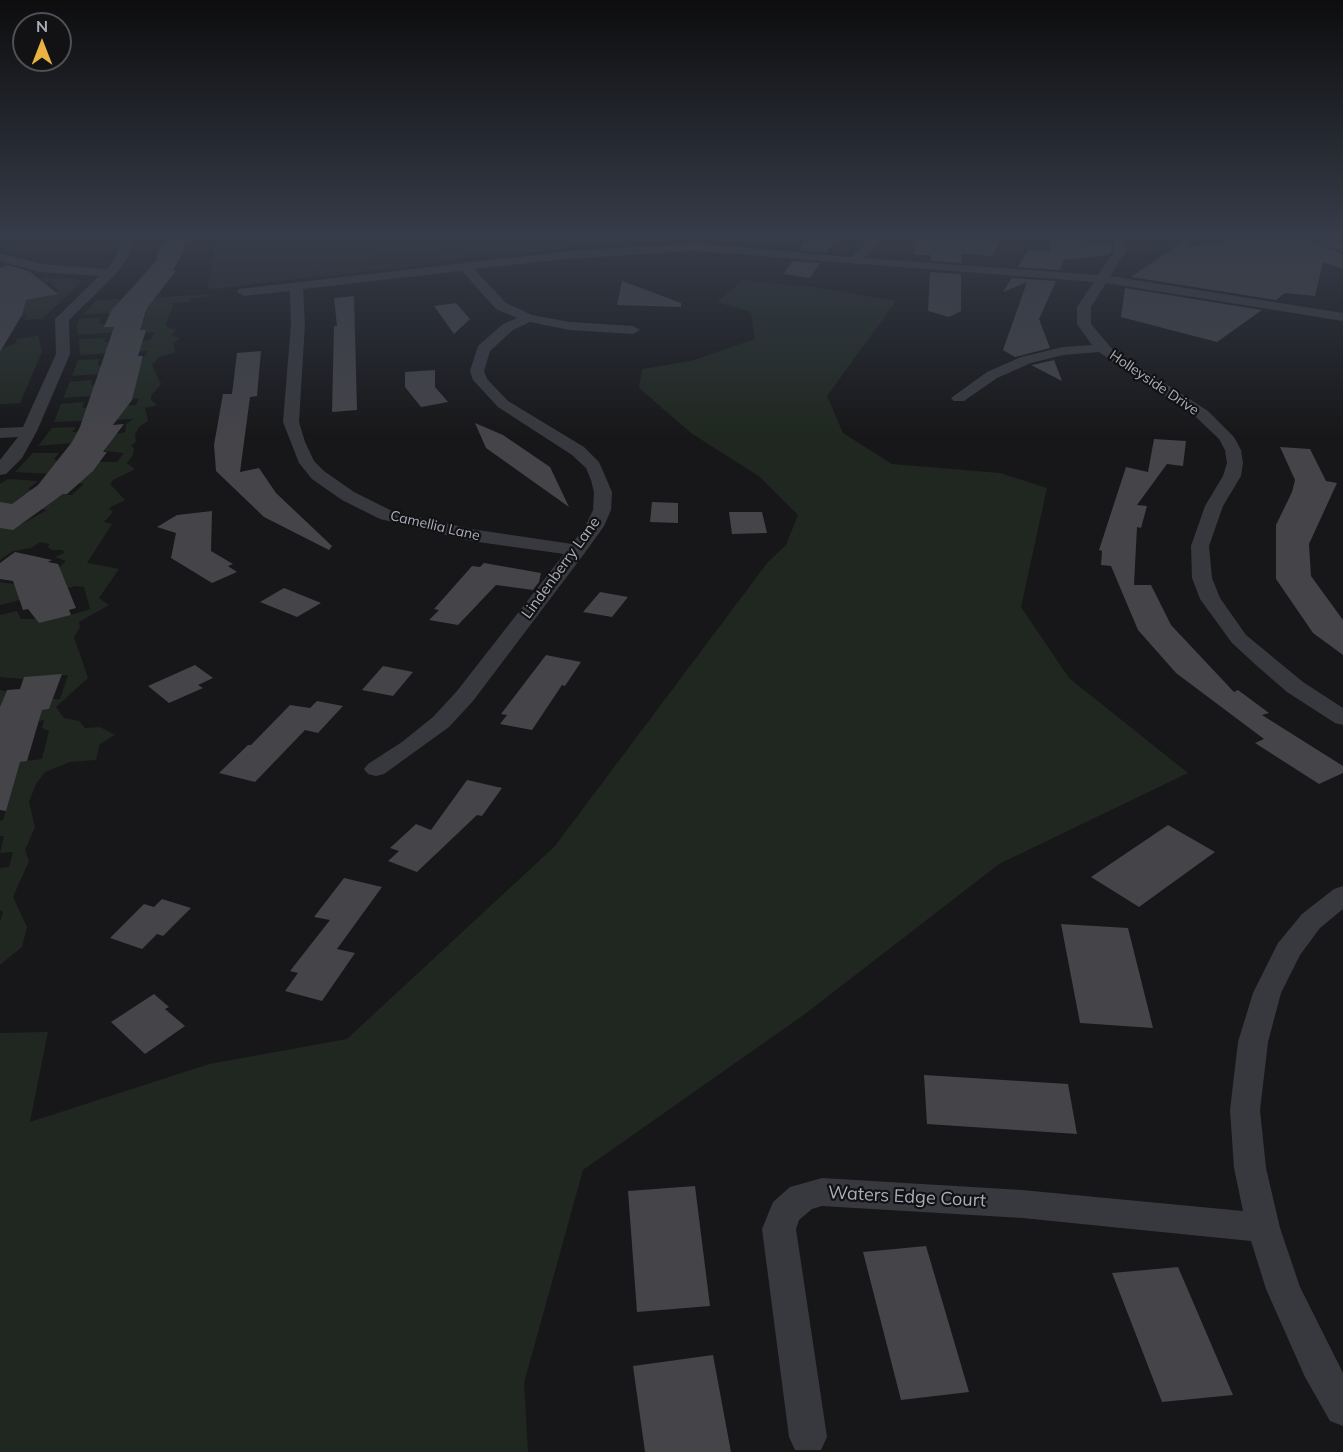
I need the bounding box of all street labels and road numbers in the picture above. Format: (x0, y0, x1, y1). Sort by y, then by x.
street label: Holleyside Drive (1106, 347, 1202, 419)
street label: Camellia Lane (389, 508, 481, 544)
street label: Lindenberry Lane (518, 514, 604, 622)
street label: Waters Edge Court (827, 1182, 987, 1212)

